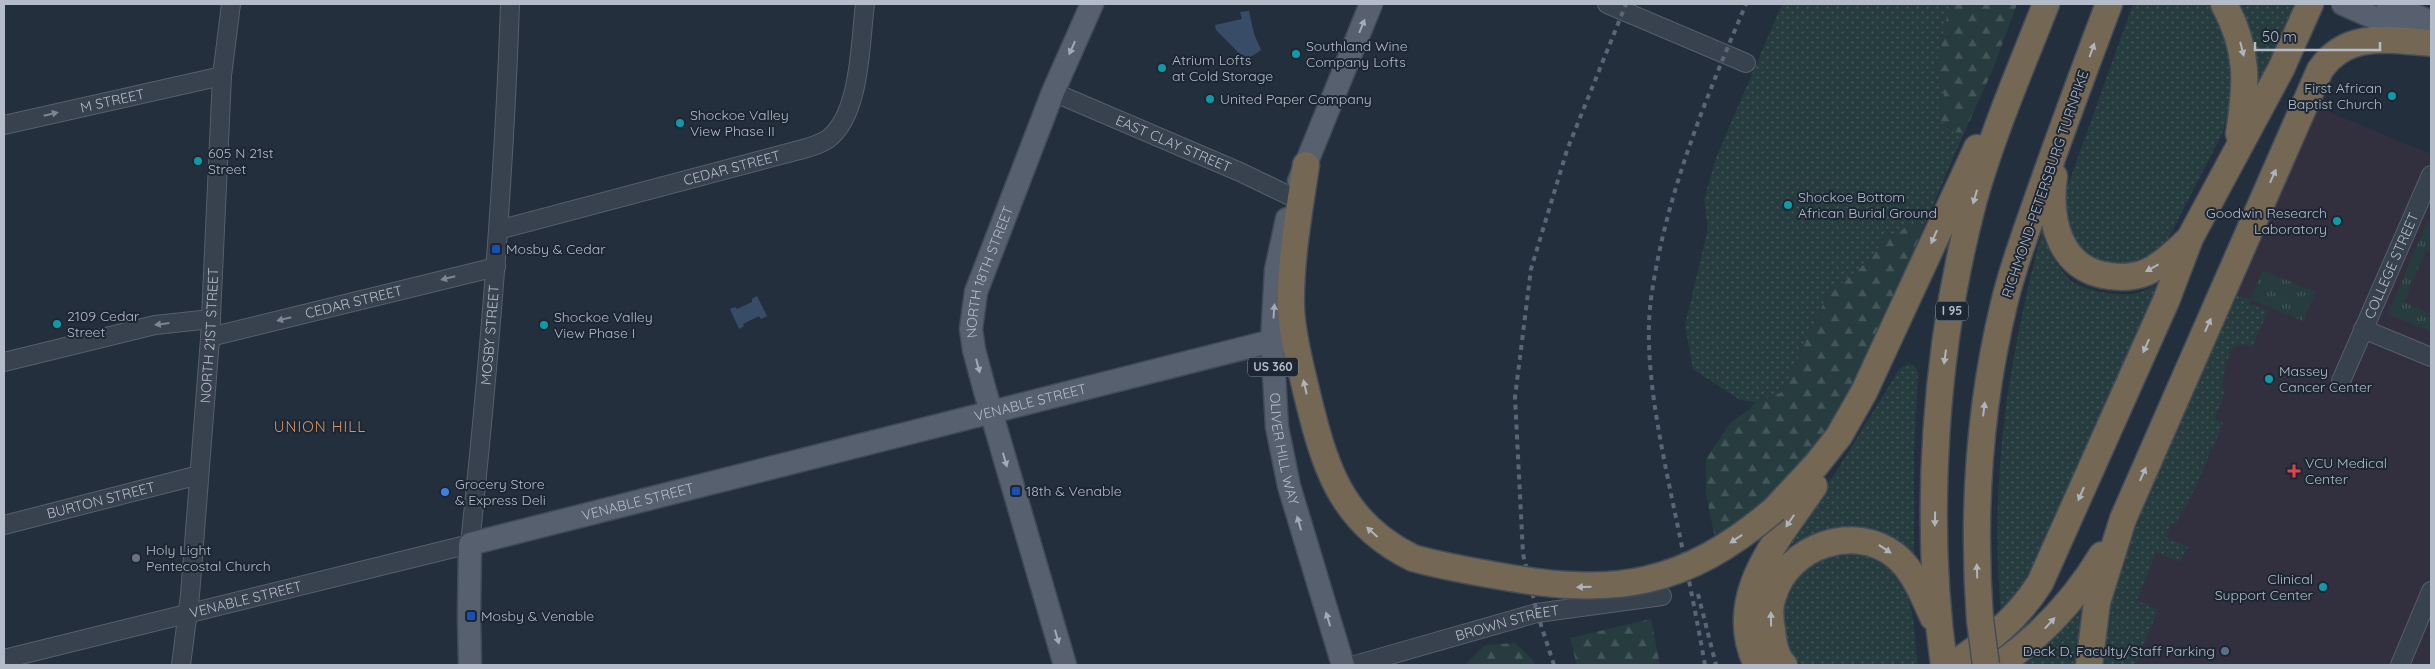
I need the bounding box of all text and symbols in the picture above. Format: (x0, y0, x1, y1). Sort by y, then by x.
one-way arrow (1358, 19, 1366, 34)
scale bar (2255, 20, 2380, 52)
text: 50 m (2262, 27, 2297, 46)
place label: Southland Wine Company Lofts (1306, 37, 1408, 71)
one-way arrow (1068, 41, 1076, 55)
one-way arrow (2088, 42, 2096, 57)
one-way arrow (2238, 42, 2246, 57)
marker: Southland Wine Company Lofts (1290, 48, 1302, 60)
place label: Atrium Lofts at Cold Storage (1172, 51, 1273, 85)
marker: Atrium Lofts at Cold Storage (1156, 62, 1168, 74)
street label: RICHMOND-PETERSBURG TURNPIKE (1998, 68, 2092, 300)
place label: First African Baptist Church (2288, 79, 2382, 113)
street label: M STREET (78, 85, 146, 117)
place label: United Paper Company (1220, 90, 1372, 108)
marker: First African Baptist Church (2386, 90, 2398, 102)
marker: United Paper Company (1204, 93, 1216, 105)
place label: Shockoe Valley View Phase II (690, 106, 789, 140)
one-way arrow (44, 110, 59, 118)
street label: EAST CLAY STREET (1113, 111, 1234, 176)
marker: Shockoe Valley View Phase II (674, 117, 686, 129)
place label: 605 N 21st Street (208, 144, 274, 178)
street label: CEDAR STREET (681, 146, 782, 189)
marker: 605 N 21st Street (192, 155, 204, 167)
one-way arrow (2269, 169, 2277, 183)
place label: Shockoe Bottom African Burial Ground (1798, 188, 1937, 222)
one-way arrow (1971, 190, 1979, 205)
marker: Shockoe Bottom African Burial Ground (1782, 199, 1794, 211)
street label: NORTH 18TH STREET (962, 203, 1017, 339)
place label: Goodwin Research Laboratory (2206, 204, 2327, 238)
street label: COLLEGE STREET (2360, 210, 2423, 322)
marker: Goodwin Research Laboratory (2331, 215, 2343, 227)
one-way arrow (1930, 230, 1938, 244)
place label: Mosby & Cedar (506, 240, 606, 258)
marker: Mosby & Cedar (490, 243, 502, 255)
one-way arrow (2146, 264, 2159, 273)
street label: NORTH 21ST STREET (196, 267, 222, 404)
one-way arrow (441, 275, 456, 283)
street label: CEDAR STREET (303, 281, 404, 322)
street label: MOSBY STREET (477, 284, 503, 386)
one-way arrow (1270, 302, 1278, 318)
road number: I 95 (1936, 302, 1968, 321)
place label: 2109 Cedar Street (67, 307, 140, 341)
place label: Shockoe Valley View Phase I (554, 308, 653, 342)
one-way arrow (277, 315, 292, 323)
marker: 2109 Cedar Street (51, 318, 63, 330)
one-way arrow (2204, 318, 2212, 332)
marker: Shockoe Valley View Phase I (538, 319, 550, 331)
one-way arrow (154, 320, 170, 328)
one-way arrow (2142, 339, 2150, 353)
one-way arrow (1941, 349, 1949, 365)
one-way arrow (974, 358, 982, 373)
road number: US 360 (1248, 358, 1298, 377)
place label: Massey Cancer Center (2279, 362, 2373, 396)
marker: Massey Cancer Center (2263, 373, 2275, 385)
street label: VENABLE STREET (972, 379, 1088, 425)
one-way arrow (1301, 379, 1309, 395)
street label: OLIVER HILL WAY (1266, 392, 1303, 507)
one-way arrow (1981, 401, 1989, 417)
district label: UNION HILL (274, 417, 366, 436)
one-way arrow (1001, 452, 1009, 467)
place label: VCU Medical Center (2305, 454, 2387, 488)
marker: VCU Medical Center (2287, 464, 2301, 478)
one-way arrow (2139, 467, 2147, 481)
place label: Grocery Store & Express Deli (455, 475, 546, 509)
street label: BURTON STREET (45, 478, 157, 523)
street label: VENABLE STREET (580, 479, 696, 524)
place label: 18th & Venable (1026, 482, 1122, 500)
marker: 18th & Venable (1010, 485, 1022, 497)
marker: Grocery Store & Express Deli (439, 486, 451, 498)
one-way arrow (2076, 487, 2084, 501)
one-way arrow (1931, 511, 1939, 527)
one-way arrow (1295, 515, 1303, 530)
one-way arrow (1785, 515, 1795, 528)
one-way arrow (1366, 526, 1379, 537)
one-way arrow (1730, 534, 1743, 544)
place label: Holy Light Pentecostal Church (146, 541, 271, 575)
one-way arrow (1878, 544, 1892, 553)
marker: Holy Light Pentecostal Church (130, 552, 142, 564)
one-way arrow (1973, 563, 1981, 579)
place label: Clinical Support Center (2215, 570, 2314, 604)
street label: VENABLE STREET (188, 577, 304, 622)
marker: Clinical Support Center (2317, 581, 2329, 593)
one-way arrow (1576, 583, 1592, 591)
street label: BROWN STREET (1453, 601, 1560, 645)
place label: Mosby & Venable (481, 607, 594, 625)
marker: Mosby & Venable (465, 610, 477, 622)
one-way arrow (1324, 611, 1332, 626)
one-way arrow (1767, 611, 1775, 627)
one-way arrow (2044, 618, 2056, 630)
one-way arrow (1054, 630, 1062, 645)
place label: Deck D, Faculty/Staff Parking (2023, 642, 2215, 660)
marker: Deck D, Faculty/Staff Parking (2219, 645, 2231, 657)

